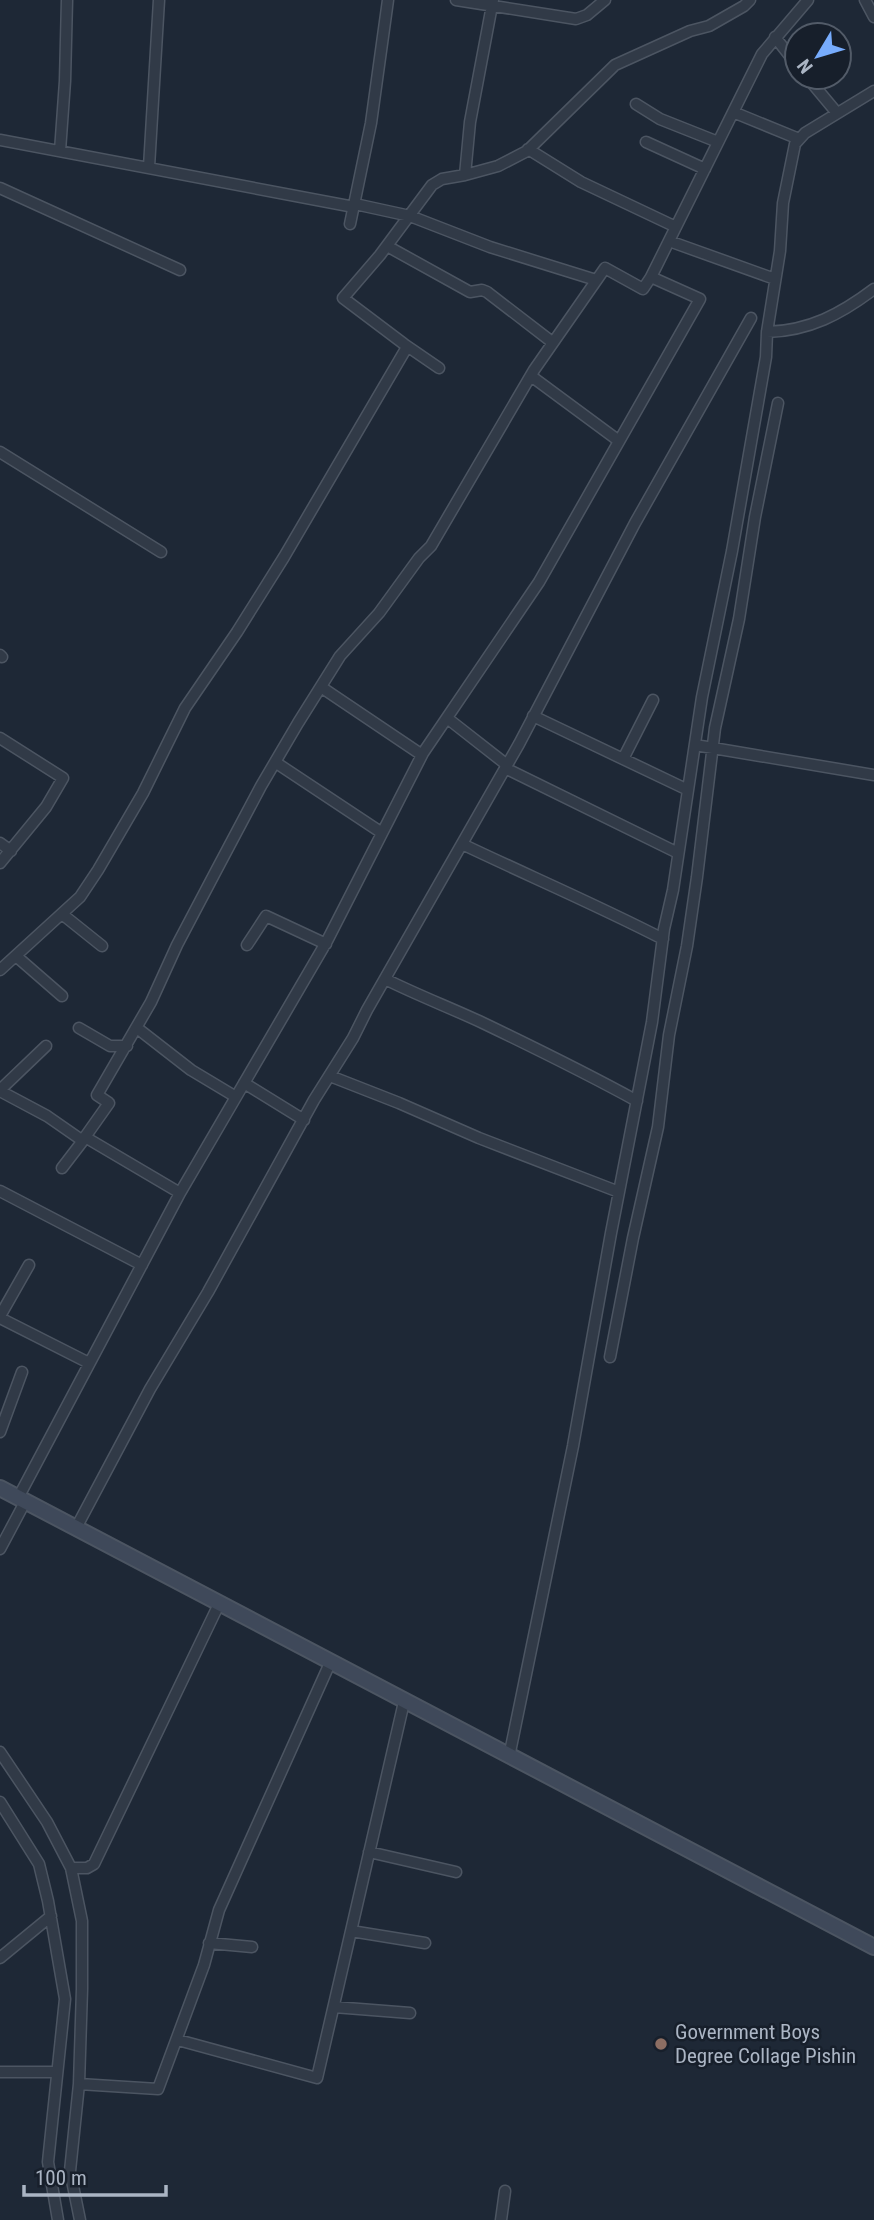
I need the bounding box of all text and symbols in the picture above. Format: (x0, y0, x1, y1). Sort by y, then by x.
north arrow (783, 21, 853, 91)
text: N (792, 54, 818, 78)
place label: Government Boys Degree Collage Pishin (675, 2020, 856, 2068)
marker: Government Boys Degree Collage Pishin (653, 2036, 669, 2052)
scale bar (24, 2154, 166, 2198)
text: 100 m (35, 2166, 87, 2190)

